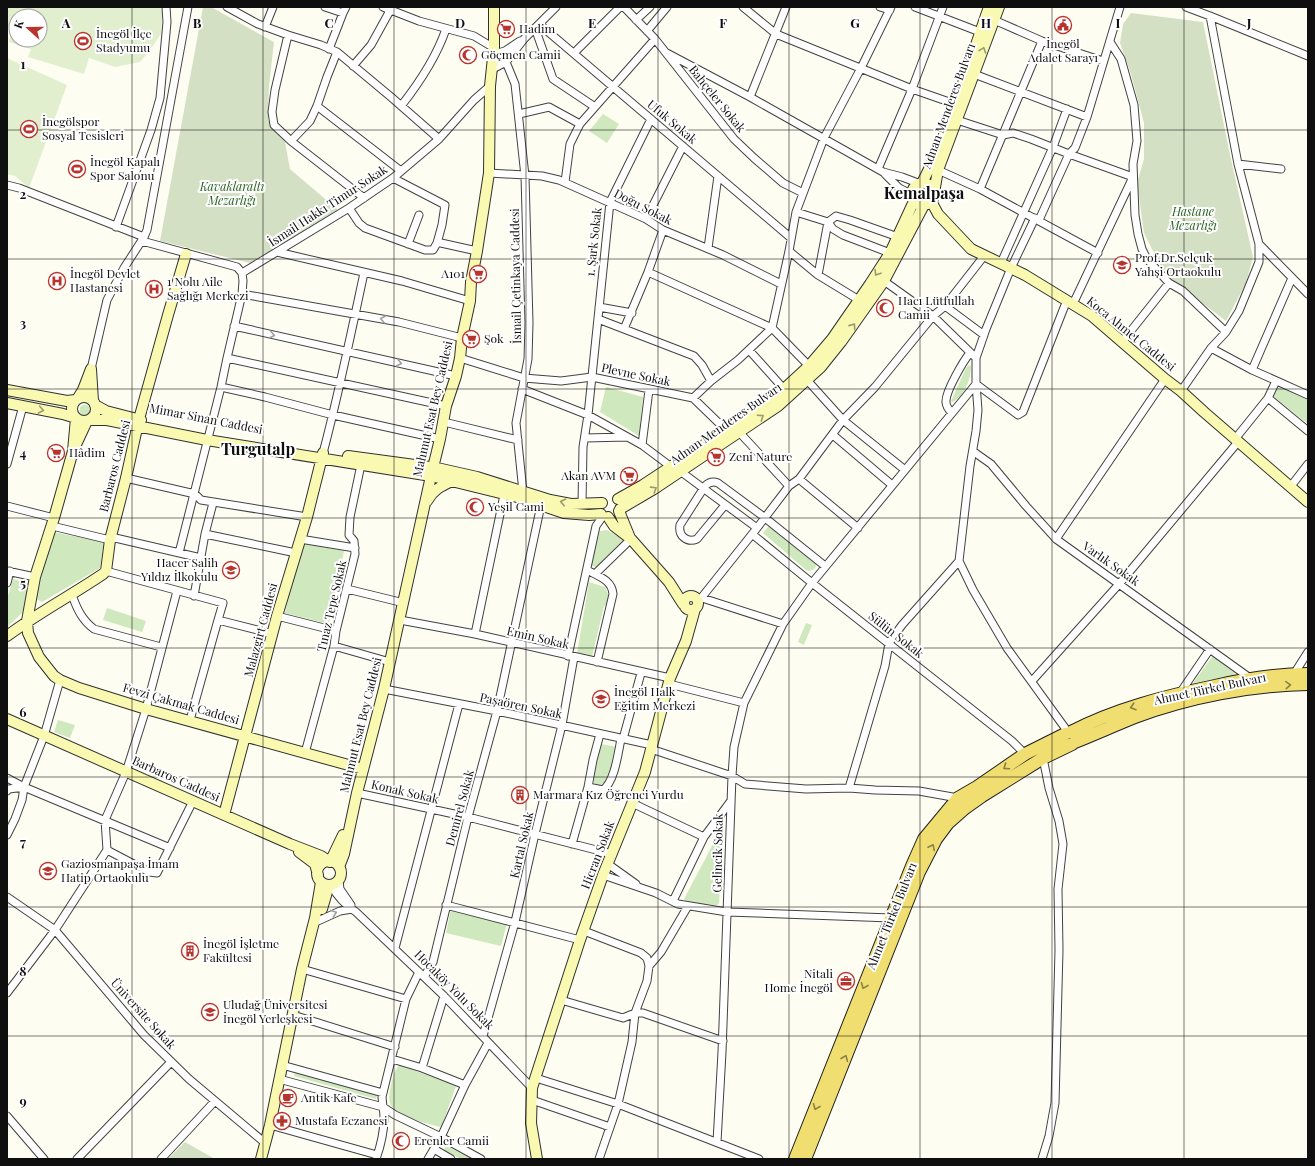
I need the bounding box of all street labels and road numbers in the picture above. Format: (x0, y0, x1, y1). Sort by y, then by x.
street label: Adnan Menderes Bulvarı (918, 40, 978, 172)
street label: Bahçeler Sokak (686, 62, 750, 136)
street label: Ufuk Sokak (644, 96, 701, 147)
street label: İsmail Hakkı Timur Sokak (265, 160, 390, 250)
street label: Doğu Sokak (612, 185, 676, 228)
street label: 1. Şark Sokak (581, 206, 605, 277)
street label: İsmail Çetinkaya Caddesi (506, 208, 524, 344)
street label: Koca Ahmet Caddesi (1084, 292, 1180, 374)
street label: Mahmut Esat Bey Caddesi (409, 339, 456, 478)
street label: Plevne Sokak (600, 359, 673, 389)
street label: Adnan Menderes Bulvarı (666, 378, 785, 468)
street label: Mimar Sinan Caddesi (148, 399, 265, 437)
street label: Barbaros Caddesi (95, 418, 133, 514)
street label: Varlık Sokak (1079, 537, 1144, 589)
street label: Tınaz Tepe Sokak (313, 558, 349, 653)
street label: Malazgirt Caddesi (240, 580, 280, 679)
street label: Sülün Sokak (866, 608, 928, 661)
street label: Emin Sokak (505, 622, 571, 652)
street label: Mahmut Esat Bey Caddesi (335, 655, 385, 794)
street label: Ahmet Türkel Bulvarı (1151, 668, 1268, 708)
street label: Fevzi Çakmak Caddesi (121, 679, 242, 727)
street label: Paşaören Sokak (478, 688, 564, 722)
street label: Barbaros Caddesi (130, 752, 223, 805)
street label: Demirel Sokak (441, 767, 477, 848)
street label: Konak Sokak (370, 775, 441, 807)
street label: Kartal Sokak (506, 810, 537, 880)
street label: Gelincik Sokak (708, 813, 726, 893)
street label: Hicran Sokak (577, 818, 618, 891)
street label: Ahmet Türkel Bulvarı (862, 859, 920, 972)
street label: Hocaköy Yolu Sokak (411, 946, 498, 1033)
street label: Üniversite Sokak (108, 975, 180, 1052)

